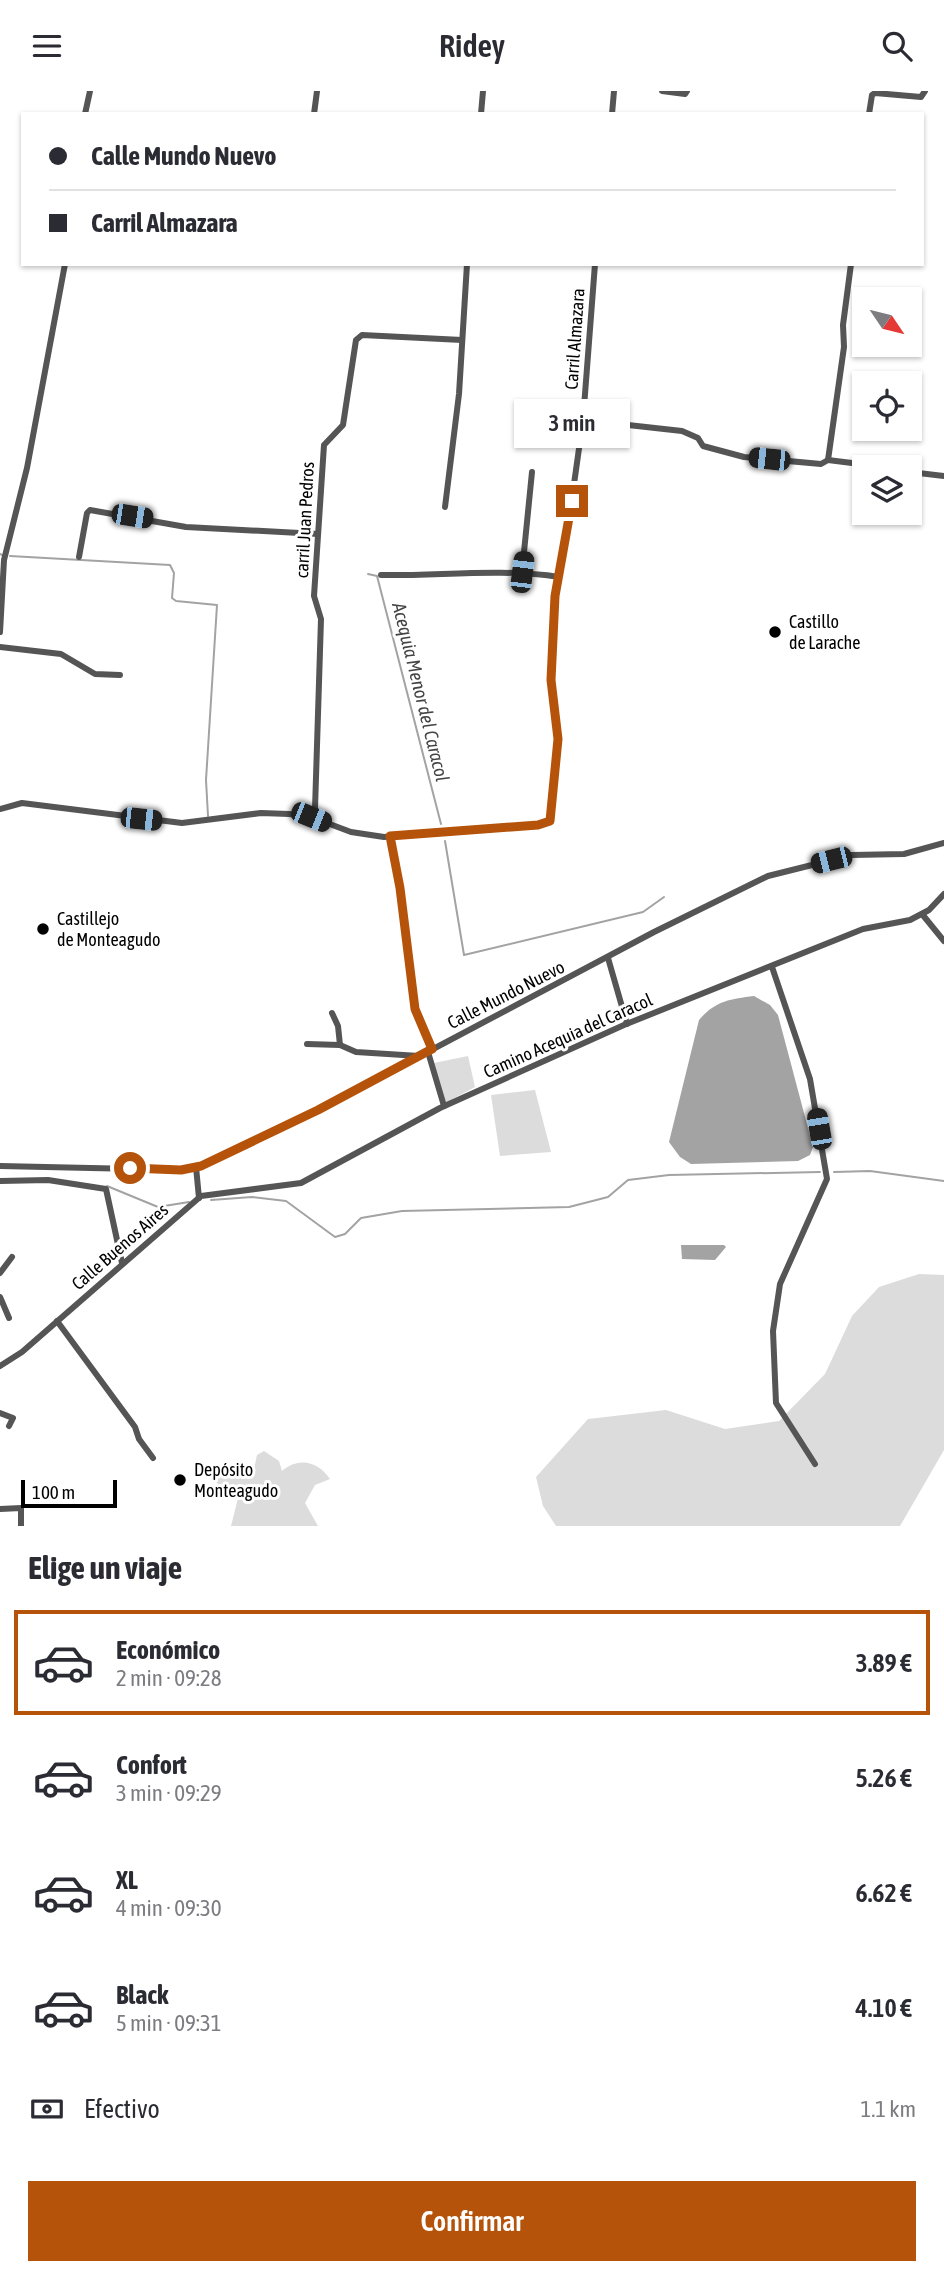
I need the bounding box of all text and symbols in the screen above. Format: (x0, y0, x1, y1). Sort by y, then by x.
icon: menu (28, 27, 66, 65)
text: Ridey (439, 27, 505, 64)
icon: search (878, 27, 916, 65)
text: Calle Mundo Nuevo (91, 141, 276, 171)
text: Carril Almazara (91, 208, 238, 238)
north arrow (852, 287, 922, 357)
map controls (852, 287, 922, 525)
street label: Carril Almazara (560, 288, 589, 390)
button: locate (852, 371, 922, 441)
callout: 3 min (514, 399, 630, 449)
text: 3 min (549, 410, 595, 436)
car (748, 446, 791, 472)
button: layers (852, 455, 922, 525)
street label: carril Juan Pedros (291, 461, 318, 579)
route end (556, 485, 588, 517)
car (110, 502, 155, 530)
car (510, 550, 535, 594)
water label: Acequia Menor del Caracol (388, 599, 454, 784)
place label: Castillo de Larache (789, 611, 860, 653)
marker: Castillo de Larache (767, 624, 783, 640)
car (288, 799, 335, 835)
car (120, 806, 163, 832)
car (809, 845, 854, 875)
place label: Castillejo de Monteagudo (57, 908, 160, 950)
marker: Castillejo de Monteagudo (35, 921, 51, 937)
street label: Calle Mundo Nuevo (444, 956, 568, 1033)
street label: Camino Acequia del Caracol (480, 989, 656, 1082)
car (806, 1106, 833, 1152)
route start (114, 1152, 146, 1184)
street label: Calle Buenos Aires (67, 1199, 172, 1294)
place label: Depósito Monteagudo (194, 1459, 278, 1501)
marker: Depósito Monteagudo (172, 1472, 188, 1488)
scale bar (21, 1477, 117, 1509)
text: 100 m (32, 1481, 75, 1503)
text: Elige un viaje (28, 1549, 182, 1586)
icon: car (32, 1631, 95, 1694)
text: Económico (116, 1635, 220, 1665)
text: 3.89 € (855, 1648, 912, 1678)
text: 2 min · 09:28 (116, 1665, 222, 1691)
icon: car (32, 1746, 95, 1809)
text: Confort (116, 1750, 187, 1780)
text: 5.26 € (855, 1763, 912, 1793)
text: 3 min · 09:29 (116, 1780, 222, 1806)
icon: car (32, 1861, 95, 1924)
text: XL (116, 1865, 138, 1895)
text: 6.62 € (855, 1878, 912, 1908)
text: 4 min · 09:30 (116, 1895, 222, 1921)
icon: car (32, 1976, 95, 2039)
text: Black (116, 1980, 168, 2010)
text: 4.10 € (855, 1993, 912, 2023)
text: 5 min · 09:31 (116, 2010, 222, 2036)
icon: cash (28, 2090, 66, 2128)
text: Efectivo (84, 2094, 160, 2124)
text: 1.1 km (860, 2096, 916, 2122)
button: Confirmar (28, 2181, 916, 2261)

